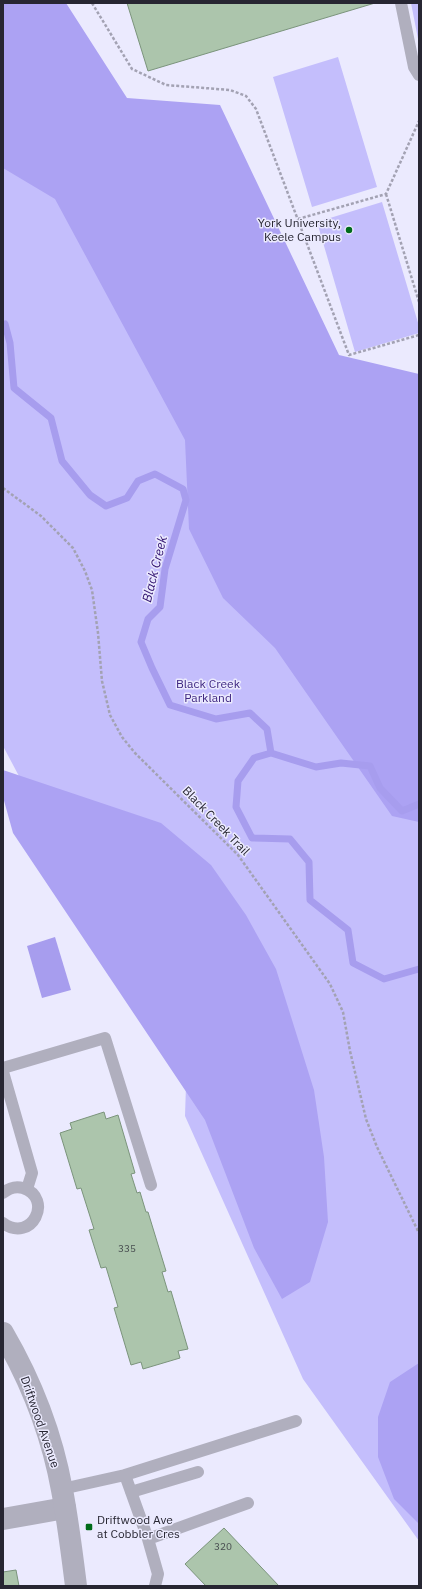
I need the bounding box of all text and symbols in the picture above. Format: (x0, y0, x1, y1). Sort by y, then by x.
place label: York University, Keele Campus (258, 215, 341, 244)
marker: York University, Keele Campus (344, 225, 354, 235)
water label: Black Creek (138, 534, 171, 604)
park label: Black Creek Parkland (176, 676, 241, 705)
street label: Black Creek Trail (180, 783, 253, 858)
house number: 335 (118, 1242, 136, 1255)
street label: Driftwood Avenue (18, 1374, 63, 1470)
place label: Driftwood Ave at Cobbler Cres (97, 1512, 180, 1541)
marker: Driftwood Ave at Cobbler Cres (84, 1522, 94, 1532)
house number: 320 (214, 1540, 232, 1553)

